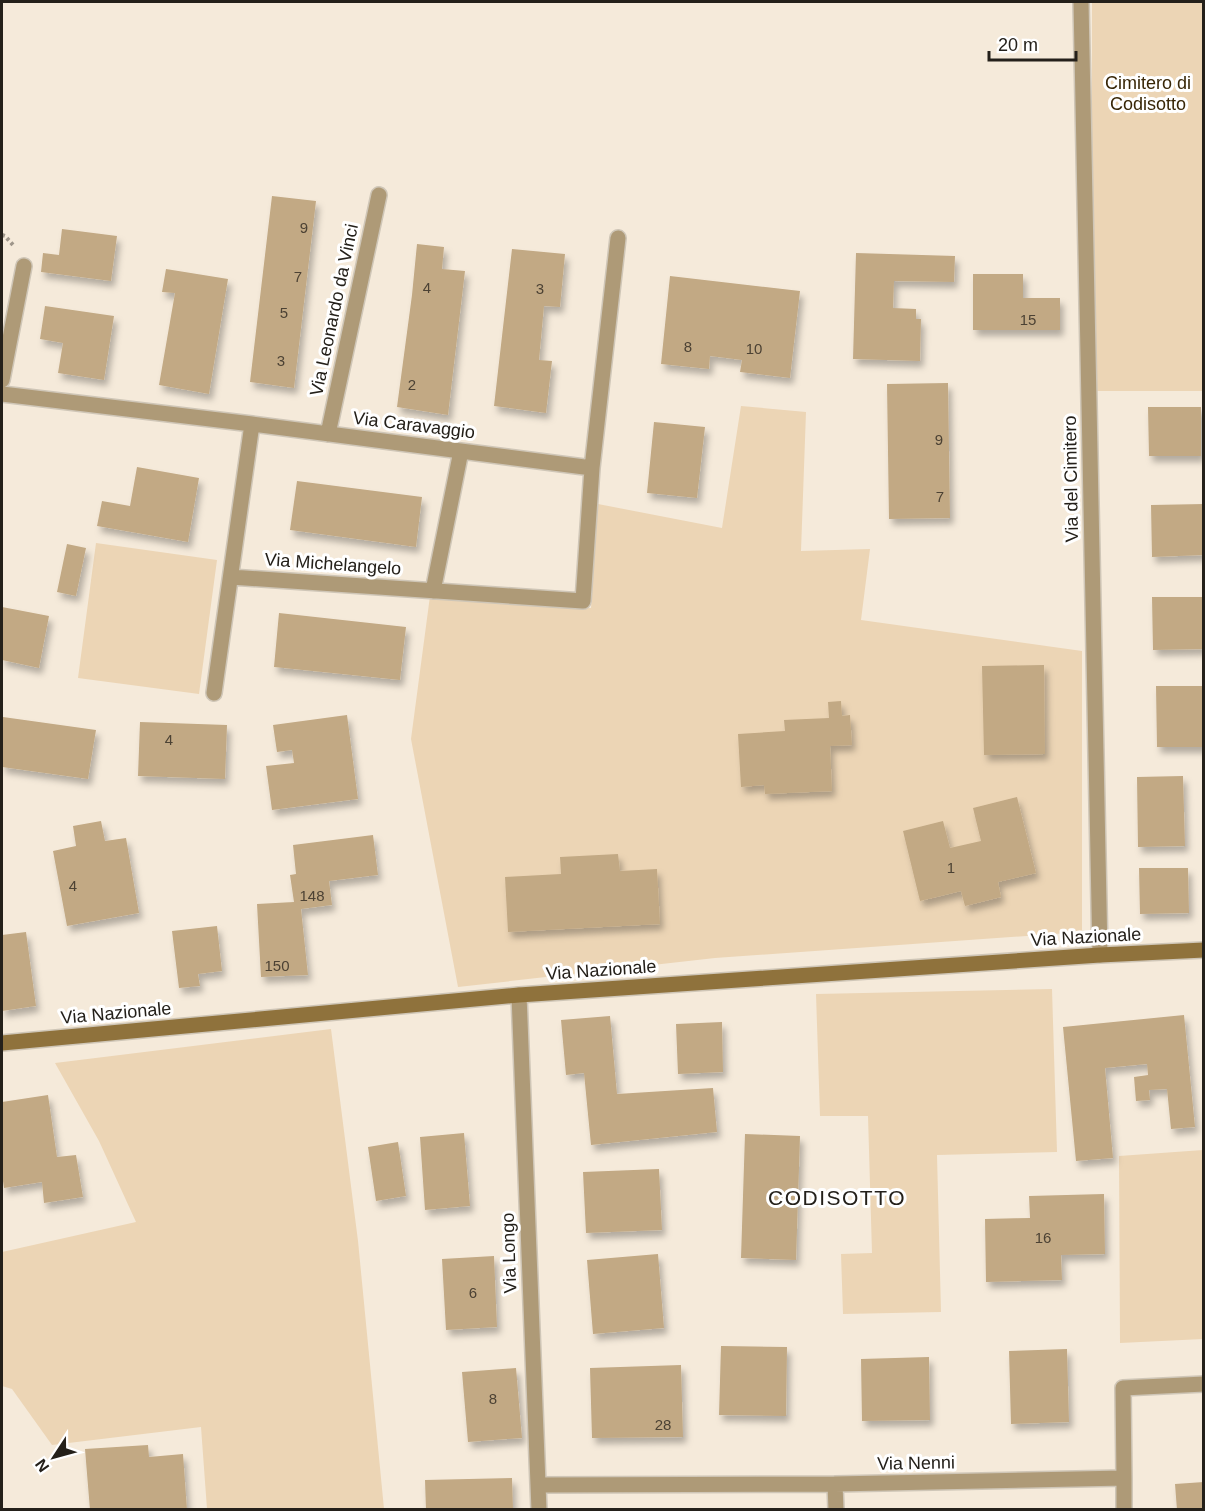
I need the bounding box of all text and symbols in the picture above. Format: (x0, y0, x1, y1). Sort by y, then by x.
scale bar (989, 24, 1076, 62)
text: 20 m (998, 35, 1038, 55)
park label: Cimitero di Codisotto (1105, 73, 1191, 114)
house number: 9 (300, 219, 308, 236)
street label: Via Leonardo da Vinci (306, 222, 362, 398)
house number: 7 (294, 268, 302, 285)
house number: 4 (423, 279, 431, 296)
house number: 3 (536, 280, 544, 297)
house number: 5 (280, 304, 288, 321)
house number: 15 (1020, 311, 1036, 328)
house number: 8 (684, 338, 692, 355)
house number: 10 (746, 340, 762, 357)
house number: 3 (277, 352, 285, 369)
house number: 2 (408, 376, 416, 393)
street label: Via Caravaggio (352, 408, 476, 442)
street label: Via del Cimitero (1060, 415, 1082, 543)
house number: 9 (935, 431, 943, 448)
house number: 7 (936, 488, 944, 505)
street label: Via Michelangelo (264, 549, 402, 579)
house number: 4 (165, 731, 173, 748)
house number: 1 (947, 859, 955, 876)
house number: 4 (69, 877, 77, 894)
house number: 148 (299, 887, 325, 904)
street label: Via Nazionale (1030, 924, 1142, 950)
street label: Via Nazionale (545, 956, 657, 984)
house number: 150 (264, 957, 290, 974)
street label: Via Nazionale (60, 998, 172, 1028)
district label: CODISOTTO (768, 1186, 906, 1209)
street label: Via Longo (498, 1212, 520, 1294)
house number: 16 (1035, 1229, 1051, 1246)
house number: 6 (469, 1284, 477, 1301)
house number: 8 (489, 1390, 497, 1407)
house number: 28 (655, 1416, 671, 1433)
north arrow (24, 1427, 84, 1487)
street label: Via Nenni (877, 1452, 955, 1474)
text: N (32, 1456, 53, 1475)

